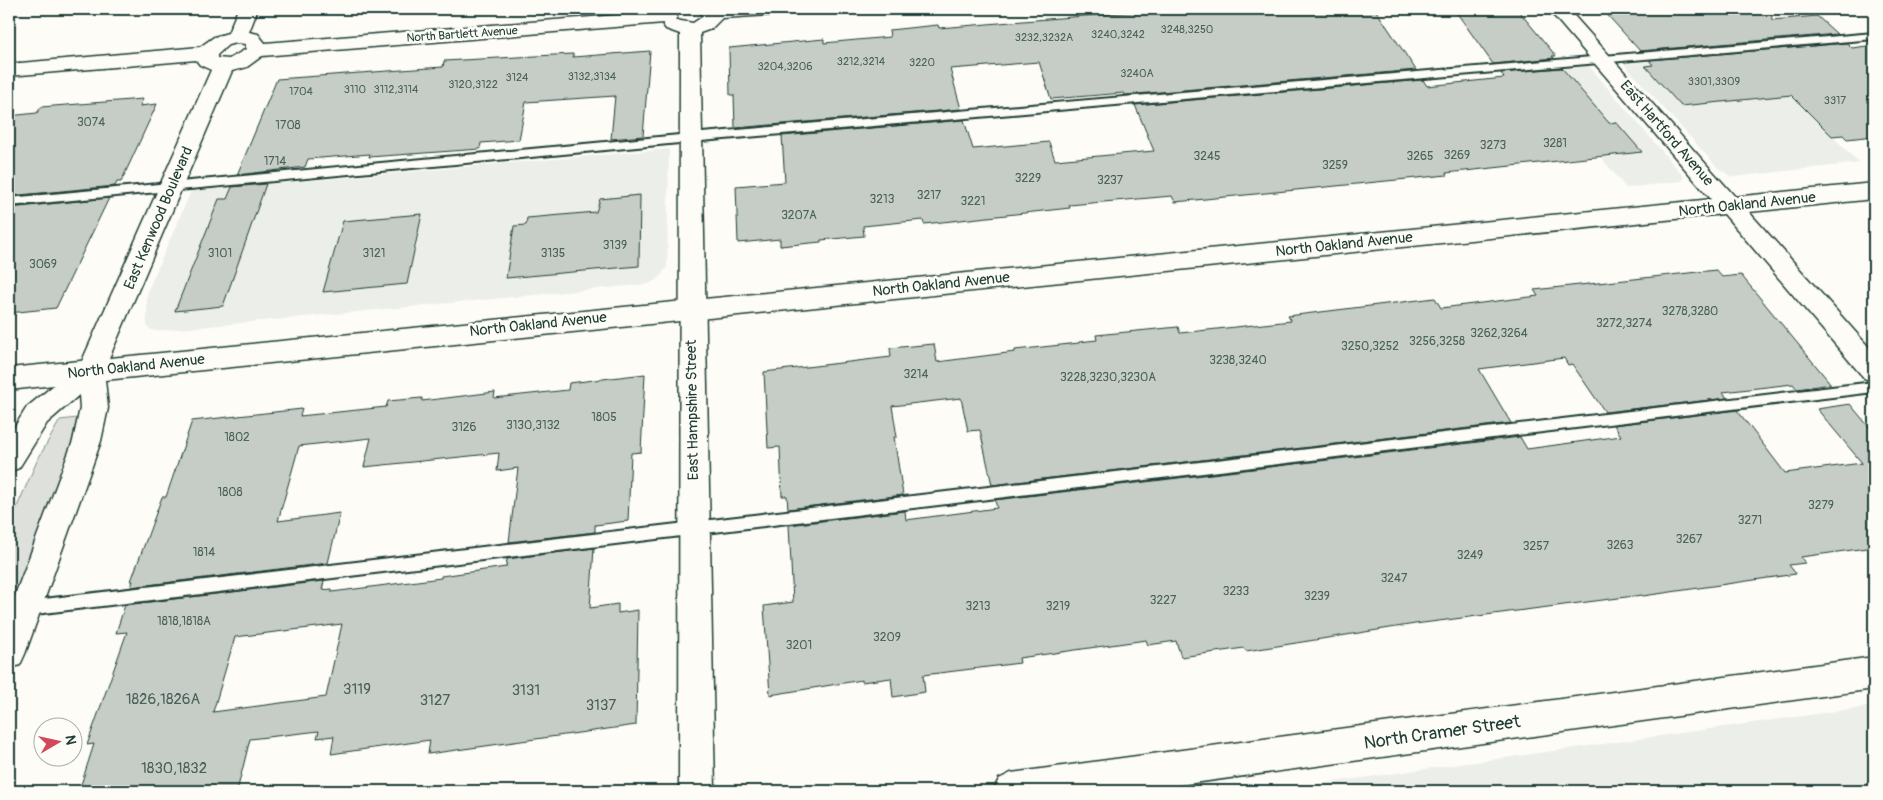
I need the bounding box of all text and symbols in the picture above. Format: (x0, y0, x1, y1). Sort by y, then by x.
street label: North Bartlett Avenue (406, 23, 518, 46)
house number: 3248,3250 (1161, 23, 1213, 36)
house number: 3240,3242 (1091, 28, 1145, 41)
house number: 3232,3232A (1015, 31, 1073, 44)
house number: 3212,3214 (837, 55, 886, 68)
house number: 3220 (909, 56, 935, 69)
house number: 3204,3206 (757, 60, 813, 73)
house number: 3240A (1120, 67, 1154, 80)
house number: 3132,3134 (568, 70, 617, 83)
house number: 3124 (506, 71, 529, 84)
house number: 3301,3309 (1688, 75, 1741, 88)
street label: East Hartford Avenue (1616, 77, 1718, 190)
house number: 3120,3122 (448, 78, 498, 91)
house number: 3110 (344, 83, 366, 96)
house number: 3112,3114 (374, 83, 419, 96)
house number: 1704 (289, 85, 314, 98)
house number: 3317 (1824, 94, 1846, 107)
house number: 3074 (77, 115, 105, 130)
house number: 1708 (275, 118, 301, 133)
house number: 3281 (1543, 136, 1567, 151)
house number: 3273 (1480, 138, 1507, 153)
street label: East Kenwood Boulevard (120, 144, 197, 293)
house number: 3269 (1444, 148, 1470, 163)
house number: 3245 (1194, 149, 1220, 164)
house number: 3265 (1407, 149, 1433, 164)
house number: 1714 (264, 154, 286, 169)
house number: 3259 (1322, 158, 1348, 173)
house number: 3229 (1015, 171, 1041, 186)
house number: 3237 (1097, 173, 1124, 188)
house number: 3217 (917, 188, 942, 203)
street label: North Oakland Avenue (1677, 188, 1817, 221)
house number: 3213 (870, 192, 895, 207)
house number: 3221 (961, 194, 985, 209)
house number: 3207A (781, 208, 817, 223)
street label: North Oakland Avenue (1274, 228, 1414, 261)
house number: 3139 (603, 238, 627, 253)
house number: 3101 (208, 246, 232, 261)
house number: 3121 (363, 246, 385, 261)
house number: 3135 (541, 246, 565, 261)
house number: 3069 (29, 257, 57, 272)
street label: North Oakland Avenue (871, 268, 1011, 301)
house number: 3278,3280 (1662, 304, 1718, 319)
street label: North Oakland Avenue (468, 308, 608, 341)
house number: 3272,3274 (1596, 316, 1652, 331)
house number: 3262,3264 (1470, 326, 1528, 341)
house number: 3256,3258 (1409, 334, 1465, 349)
street label: East Hampshire Street (682, 339, 703, 480)
house number: 3250,3252 (1341, 339, 1399, 354)
street label: North Oakland Avenue (66, 350, 206, 383)
house number: 3238,3240 (1209, 353, 1267, 368)
house number: 3214 (903, 367, 929, 382)
house number: 3228,3230,3230A (1060, 370, 1156, 385)
house number: 1805 (591, 410, 617, 425)
house number: 3130,3132 (506, 418, 560, 433)
house number: 3126 (451, 420, 477, 435)
house number: 1802 (224, 430, 250, 445)
house number: 1808 (218, 485, 242, 500)
house number: 3279 (1808, 498, 1834, 513)
house number: 3271 (1738, 513, 1762, 528)
house number: 3267 (1676, 532, 1703, 547)
house number: 3263 (1606, 538, 1634, 553)
house number: 3257 (1523, 539, 1550, 554)
house number: 1814 (193, 545, 215, 560)
house number: 3249 (1457, 548, 1483, 563)
house number: 3247 (1381, 571, 1408, 586)
house number: 3233 (1223, 584, 1250, 599)
house number: 3239 (1304, 589, 1330, 604)
house number: 3227 (1150, 593, 1177, 608)
house number: 3213 (966, 599, 991, 614)
house number: 3219 (1046, 599, 1070, 614)
house number: 1818,1818A (157, 614, 211, 629)
house number: 3209 (873, 630, 901, 645)
house number: 3201 (786, 638, 812, 653)
house number: 3119 (343, 680, 371, 699)
house number: 3131 (512, 681, 540, 700)
house number: 1826,1826A (126, 690, 201, 709)
house number: 3127 (420, 691, 450, 710)
house number: 3137 (586, 696, 616, 715)
street label: North Cramer Street (1362, 710, 1523, 755)
north arrow (32, 718, 82, 768)
text: N (61, 734, 79, 746)
house number: 1830,1832 (141, 759, 207, 778)

